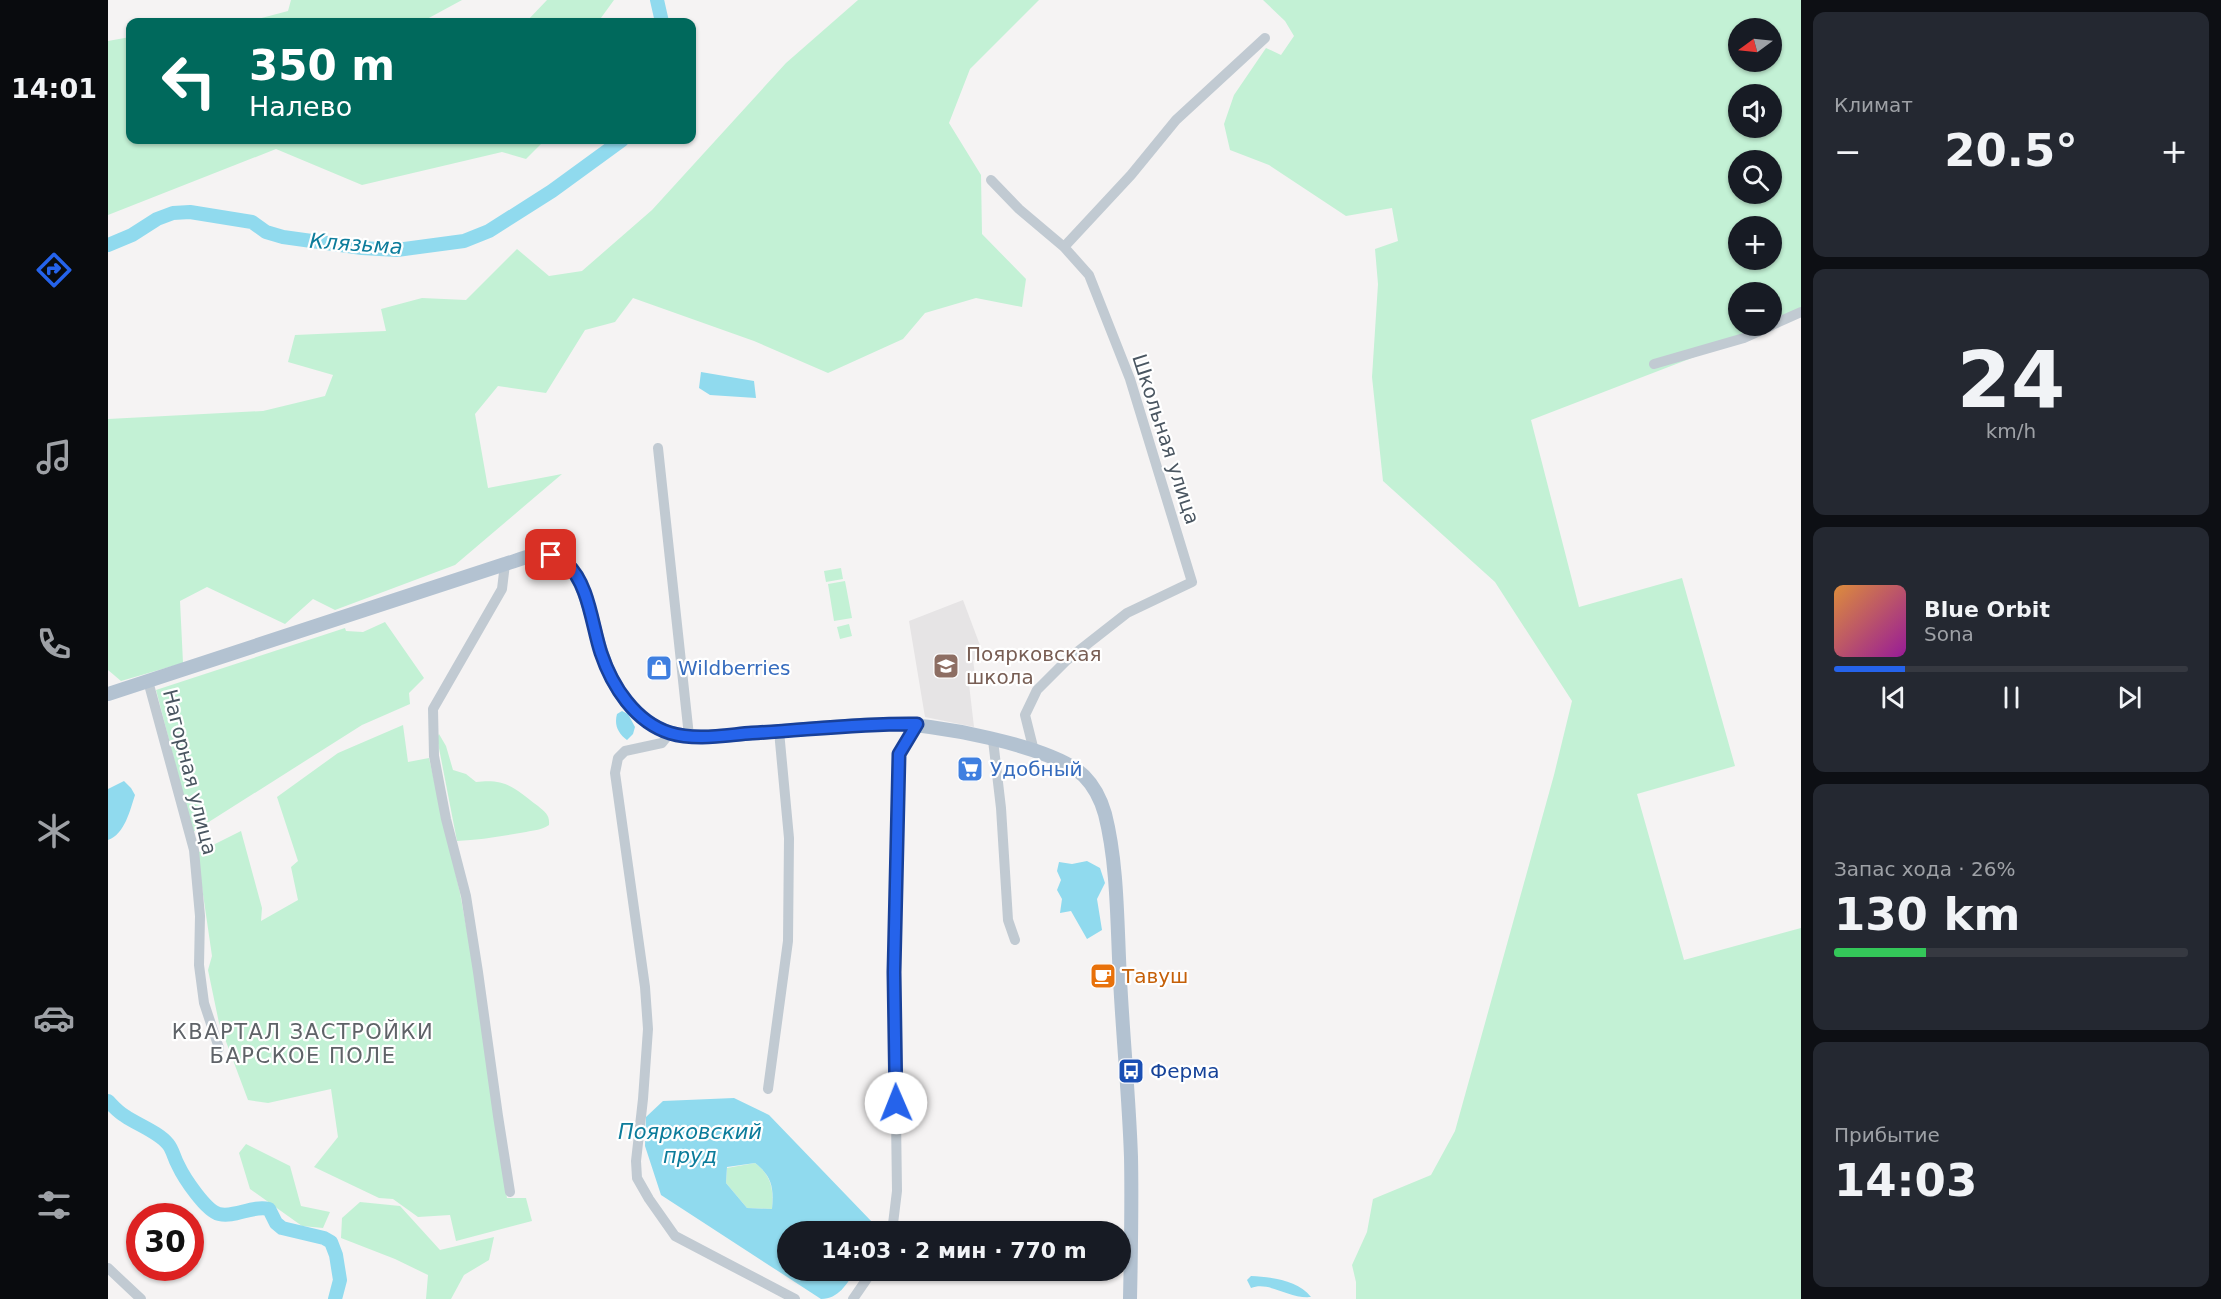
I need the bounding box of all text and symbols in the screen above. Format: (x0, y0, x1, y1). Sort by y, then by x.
north arrow (1728, 18, 1782, 72)
map controls (1728, 18, 1782, 336)
text: 350 m (249, 41, 395, 90)
icon: left (150, 42, 228, 120)
text: 14:01 (11, 73, 97, 104)
button: sound (1728, 84, 1782, 138)
text: Налево (249, 91, 352, 122)
text: Климат (1834, 93, 1913, 117)
text: 20.5° (1944, 124, 2078, 177)
text: − (1834, 132, 1862, 171)
text: + (2160, 132, 2188, 171)
button: search (1728, 150, 1782, 204)
button: + (1728, 216, 1782, 270)
water label: Клязьма (309, 229, 403, 259)
icon: directions (33, 249, 75, 291)
button: − (1728, 282, 1782, 336)
text: 24 (1957, 335, 2065, 425)
street label: Школьная улица (1127, 351, 1205, 527)
text: km/h (1986, 419, 2036, 443)
icon: music (33, 436, 75, 478)
pin (525, 529, 576, 580)
icon: arrive (534, 538, 567, 571)
text: Blue Orbit (1924, 597, 2050, 622)
text: Sona (1924, 622, 1974, 646)
icon: phone (33, 623, 75, 665)
place label: Поярковская школа (966, 642, 1101, 689)
school or university icon: Поярковская школа (931, 651, 961, 681)
shop icon: Wildberries (644, 653, 674, 683)
place label: Wildberries (678, 656, 791, 680)
icon: previous (1877, 681, 1910, 714)
icon: pause (1995, 681, 2028, 714)
icon: next (2113, 681, 2146, 714)
street label: Нагорная улица (158, 687, 222, 857)
supermarket icon: Удобный (955, 754, 985, 784)
place label: Удобный (990, 757, 1082, 781)
icon: climate (33, 810, 75, 852)
text: Запас хода · 26% (1834, 857, 2015, 881)
text: 130 km (1834, 888, 2020, 941)
cafe icon: Тавуш (1088, 961, 1118, 991)
place label: Тавуш (1121, 964, 1188, 988)
icon: car (33, 997, 75, 1039)
district label: КВАРТАЛ ЗАСТРОЙКИ БАРСКОЕ ПОЛЕ (172, 1019, 434, 1068)
bus stop icon: Ферма (1116, 1056, 1146, 1086)
place label: Ферма (1150, 1059, 1220, 1083)
position arrow (864, 1071, 928, 1135)
water label: Поярковский пруд (618, 1120, 762, 1168)
text: Прибытие (1834, 1123, 1940, 1147)
text: 14:03 (1834, 1154, 1977, 1207)
icon: filters (33, 1184, 75, 1226)
speed limit sign: 30 (126, 1203, 204, 1281)
text: 14:03 · 2 мин · 770 m (821, 1238, 1087, 1263)

